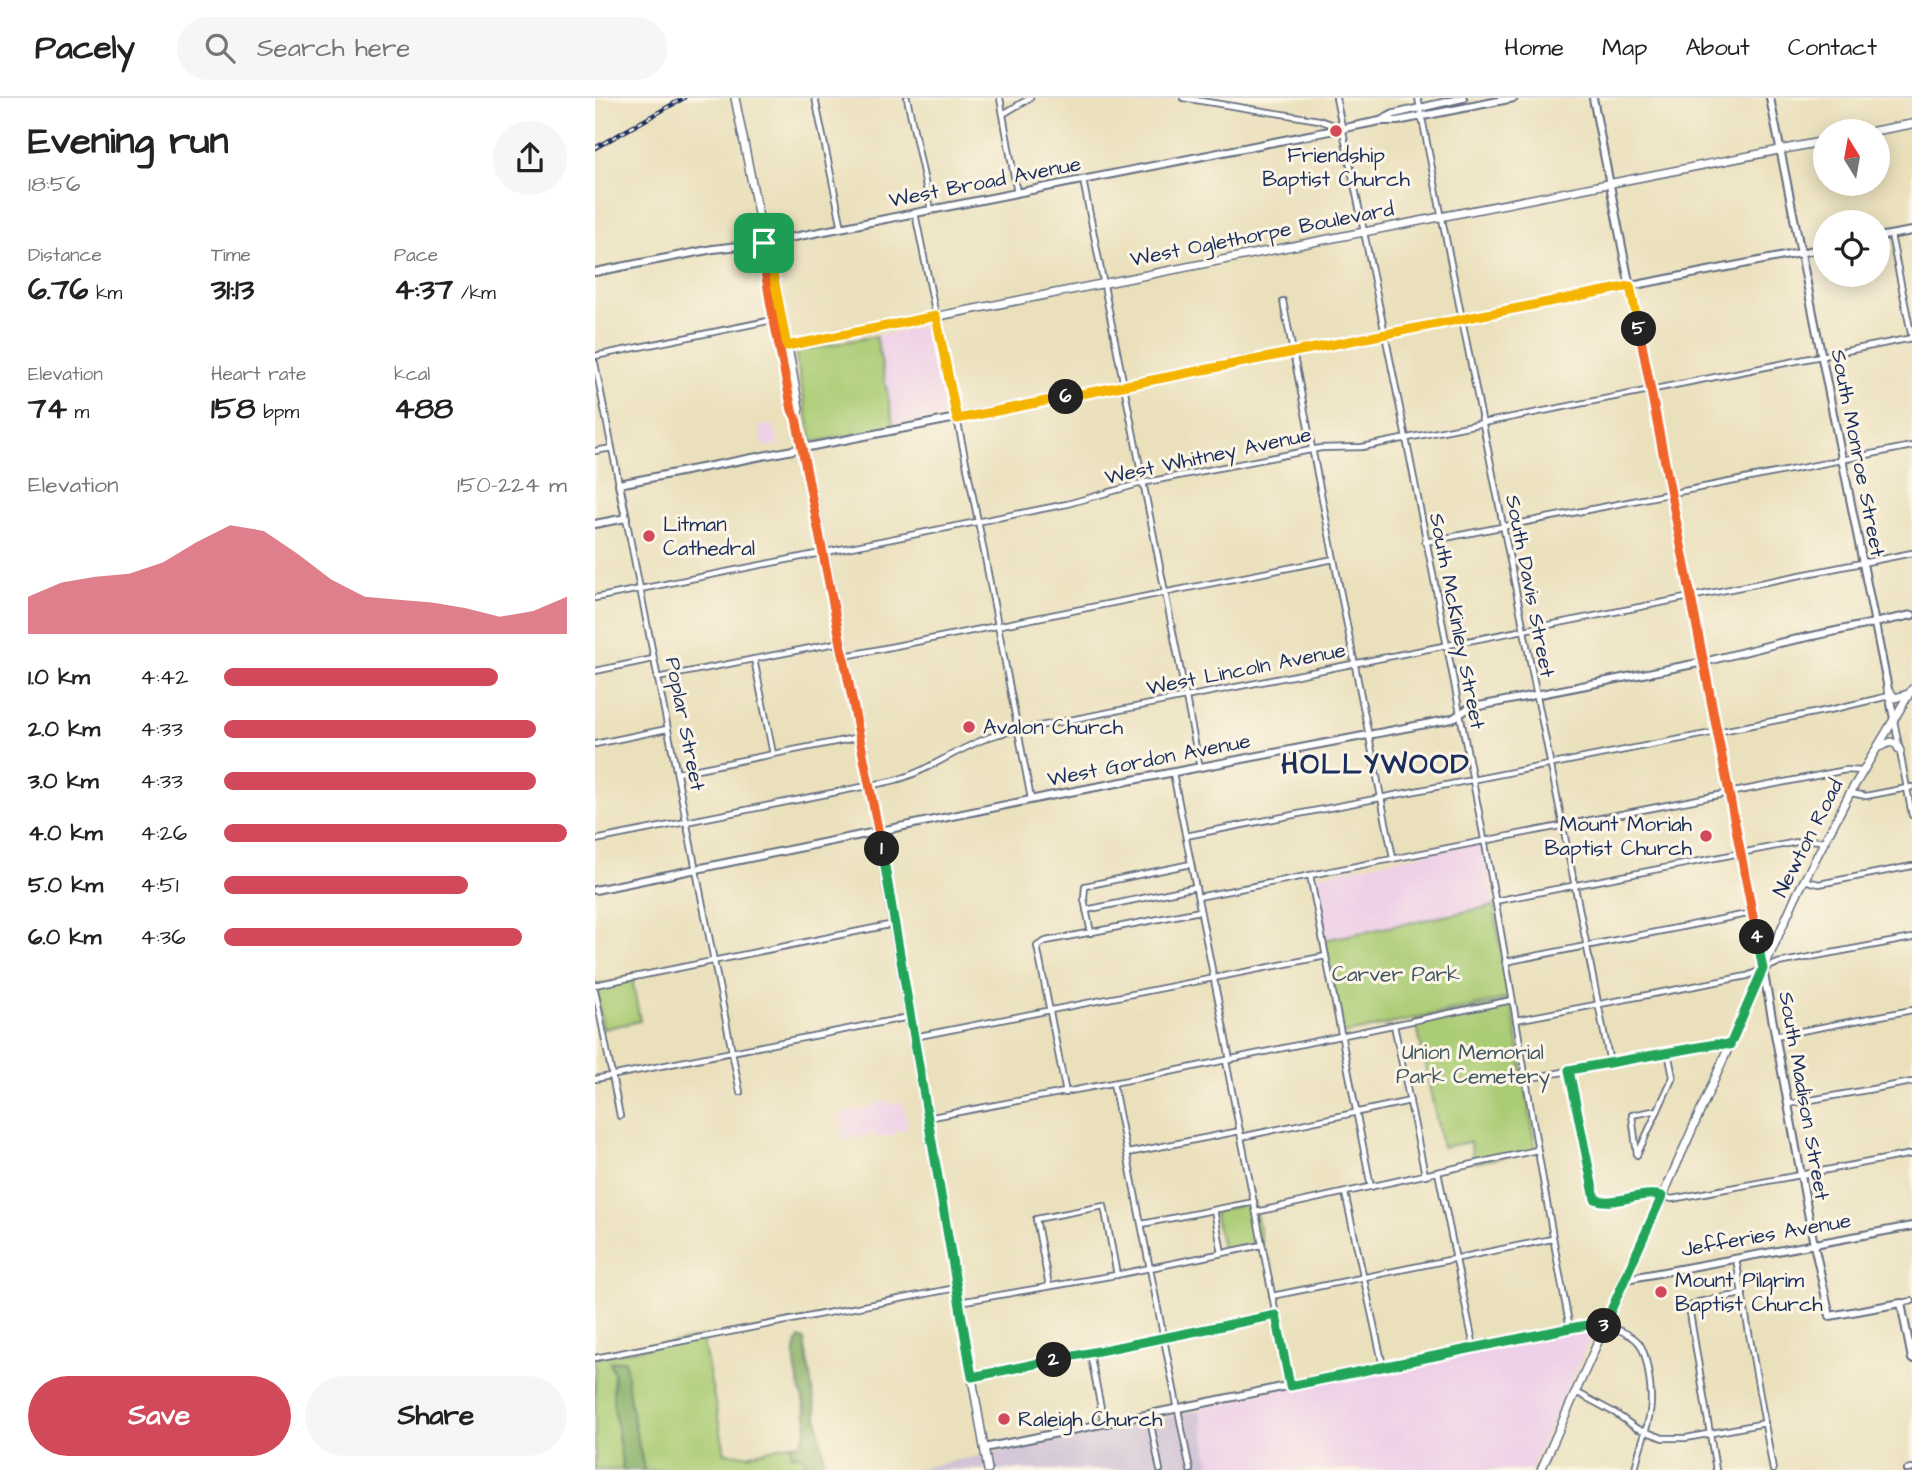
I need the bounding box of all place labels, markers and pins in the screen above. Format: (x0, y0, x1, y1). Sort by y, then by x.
marker: Friendship Baptist Church (1328, 123, 1344, 139)
place label: Friendship Baptist Church (1262, 141, 1410, 195)
pin (734, 213, 794, 273)
pin: 5 (1621, 312, 1657, 346)
pin: 6 (1049, 380, 1084, 414)
place label: Litman Cathedral (663, 510, 755, 563)
marker: Litman Cathedral (641, 528, 657, 544)
place label: Avalon Church (983, 713, 1124, 742)
marker: Avalon Church (961, 719, 977, 735)
place label: Mount Moriah Baptist Church (1544, 810, 1693, 864)
marker: Mount Moriah Baptist Church (1698, 828, 1714, 844)
pin: 1 (865, 832, 899, 866)
pin: 4 (1739, 920, 1775, 954)
place label: Mount Pilgrim Baptist Church (1675, 1266, 1823, 1320)
marker: Mount Pilgrim Baptist Church (1653, 1284, 1669, 1300)
pin: 3 (1587, 1308, 1621, 1344)
pin: 2 (1037, 1342, 1071, 1378)
place label: Raleigh Church (1018, 1405, 1163, 1436)
marker: Raleigh Church (996, 1411, 1012, 1427)

